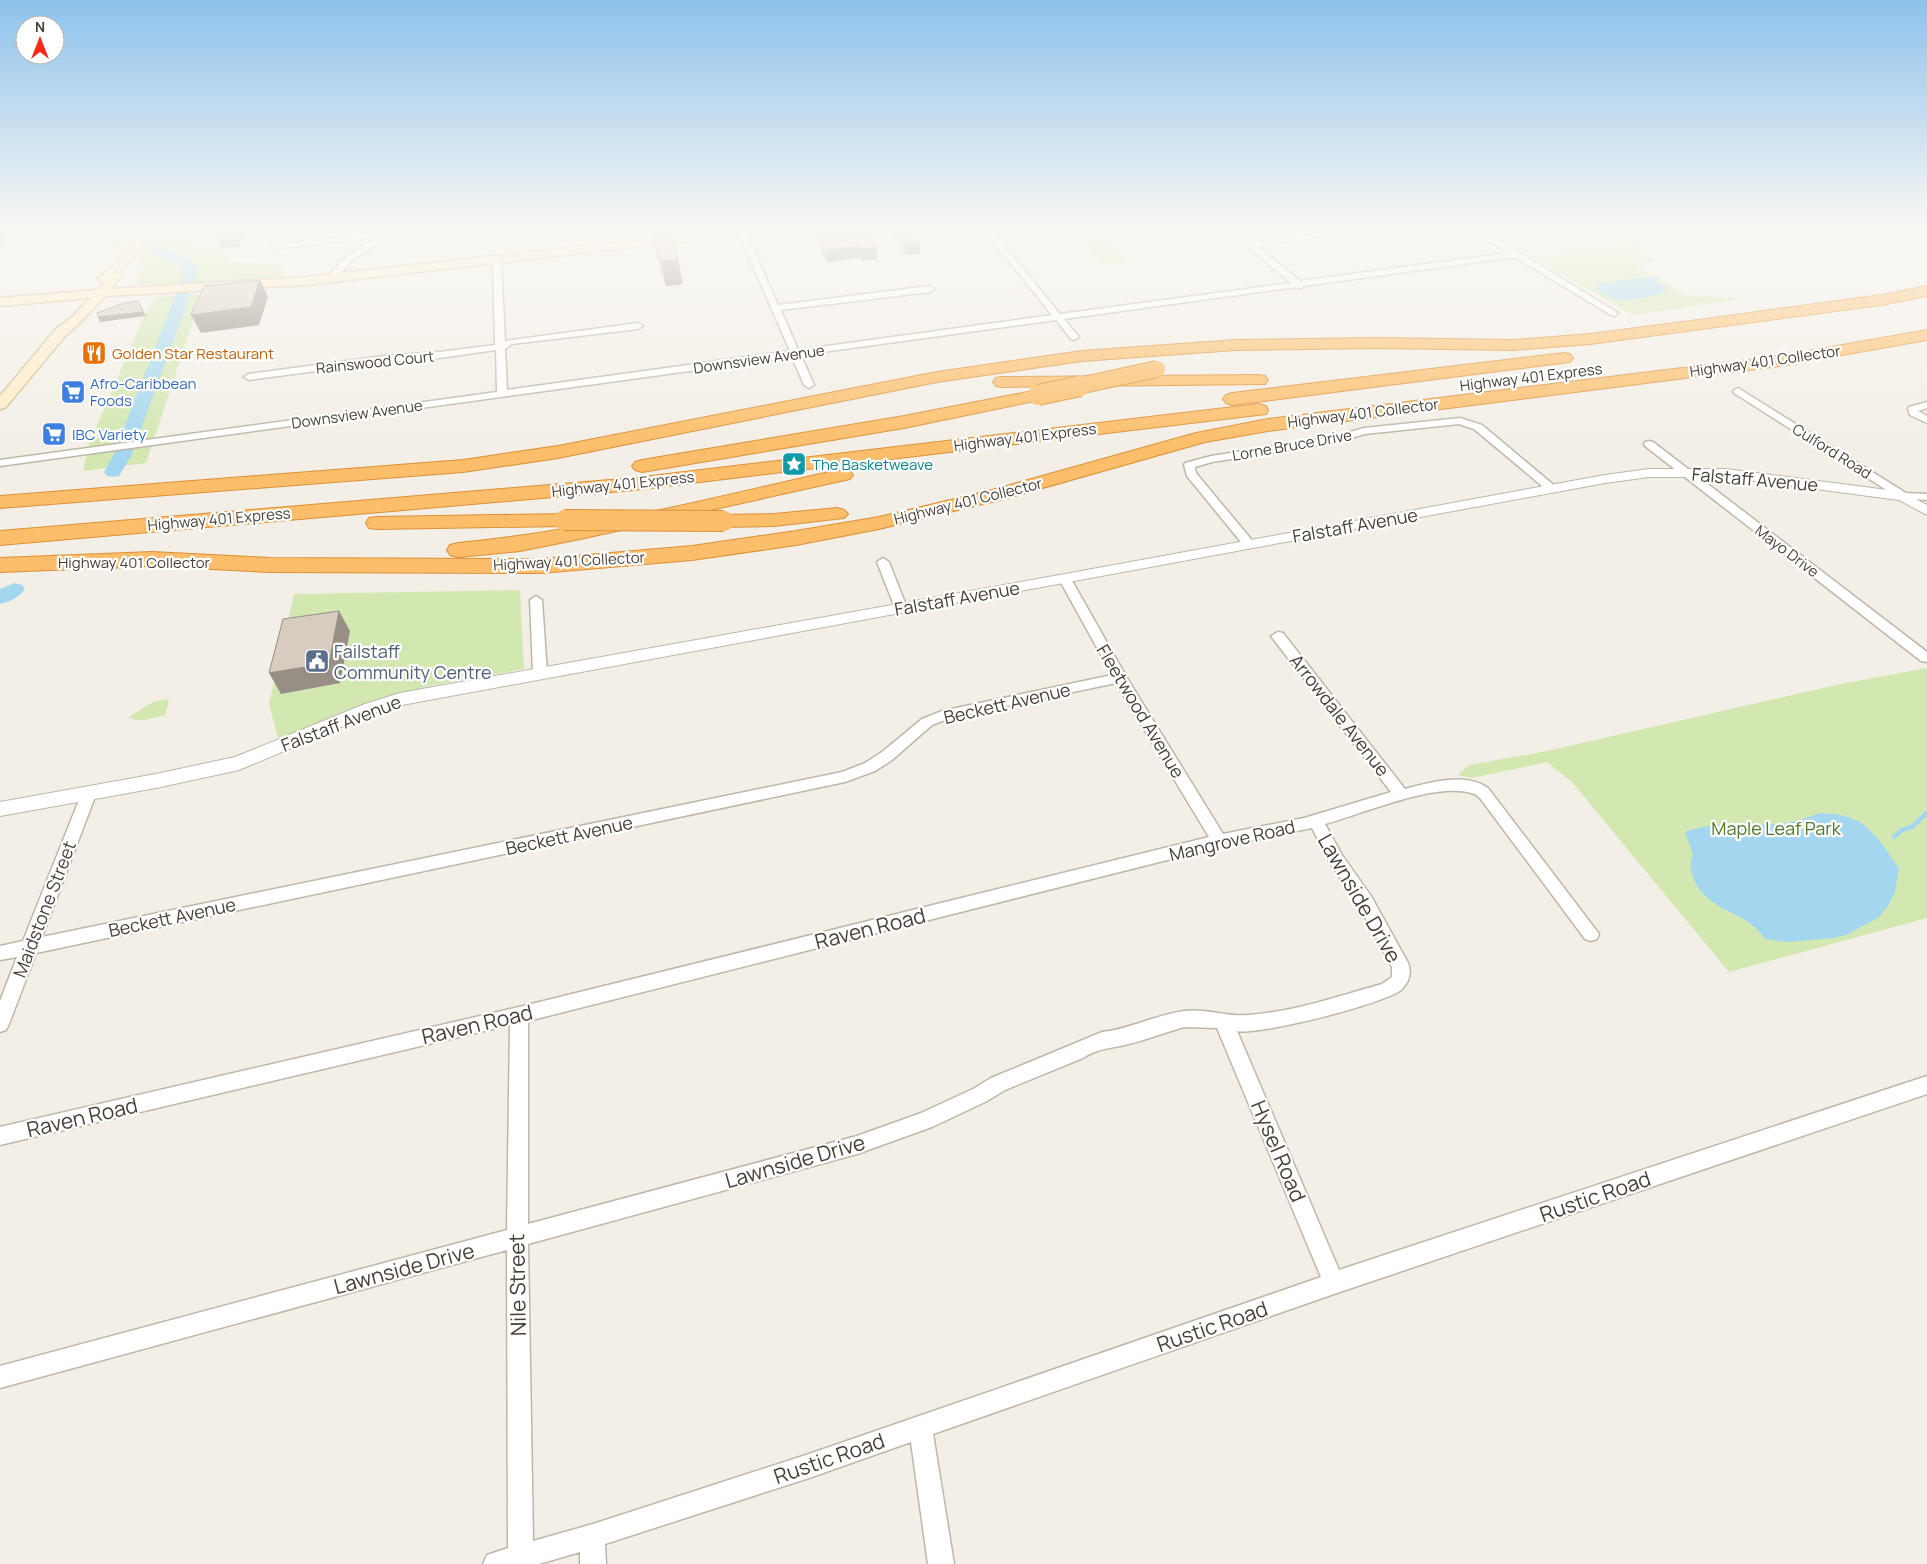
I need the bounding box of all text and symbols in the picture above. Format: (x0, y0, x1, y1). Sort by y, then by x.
north arrow (15, 15, 65, 65)
text: N (35, 17, 45, 36)
street label: Downsview Avenue (692, 339, 826, 379)
restaurant icon: Golden Star Restaurant (81, 340, 107, 366)
street label: Highway 401 Collector (1688, 340, 1842, 382)
place label: Golden Star Restaurant (112, 343, 274, 364)
street label: Rainswood Court (315, 345, 435, 379)
street label: Highway 401 Express (1459, 358, 1604, 396)
place label: Afro-Caribbean Foods (90, 373, 197, 411)
supermarket icon: Afro-Caribbean Foods (60, 379, 86, 405)
street label: Highway 401 Collector (1286, 393, 1440, 433)
street label: Downsview Avenue (290, 394, 424, 434)
street label: Highway 401 Express (953, 418, 1098, 456)
street label: Culford Road (1788, 418, 1876, 484)
supermarket icon: IBC Variety (41, 421, 67, 447)
place label: IBC Variety (72, 424, 147, 445)
street label: Lorne Bruce Drive (1231, 424, 1354, 466)
place icon: The Basketweave (781, 451, 807, 477)
place label: The Basketweave (812, 454, 933, 475)
street label: Falstaff Avenue (1691, 462, 1819, 496)
street label: Highway 401 Express (551, 466, 696, 502)
street label: Highway 401 Collector (892, 472, 1045, 530)
street label: Highway 401 Express (147, 502, 291, 536)
street label: Falstaff Avenue (1291, 502, 1419, 548)
street label: Mayo Drive (1751, 520, 1823, 582)
street label: Highway 401 Collector (493, 547, 646, 575)
street label: Highway 401 Collector (58, 552, 211, 573)
street label: Falstaff Avenue (893, 575, 1021, 621)
place label: Failstaff Community Centre (334, 639, 492, 684)
street label: Fleetwood Avenue (1092, 640, 1190, 782)
public building icon: Failstaff Community Centre (304, 648, 330, 674)
street label: Arrowdale Avenue (1285, 649, 1395, 781)
street label: Beckett Avenue (941, 677, 1073, 729)
street label: Falstaff Avenue (278, 689, 404, 757)
street label: Beckett Avenue (503, 810, 635, 860)
street label: Mangrove Road (1167, 814, 1297, 866)
park label: Maple Leaf Park (1711, 816, 1842, 840)
street label: Lawnside Drive (1312, 828, 1408, 968)
street label: Maidstone Street (7, 837, 81, 981)
street label: Beckett Avenue (106, 892, 238, 942)
street label: Raven Road (812, 901, 928, 955)
street label: Raven Road (419, 998, 535, 1050)
street label: Raven Road (24, 1091, 140, 1143)
street label: Hysel Road (1245, 1096, 1313, 1206)
street label: Lawnside Drive (722, 1128, 868, 1194)
street label: Rustic Road (1536, 1164, 1654, 1228)
street label: Nile Street (502, 1234, 532, 1336)
street label: Lawnside Drive (331, 1236, 477, 1300)
street label: Rustic Road (1153, 1294, 1271, 1358)
street label: Rustic Road (770, 1426, 888, 1490)

